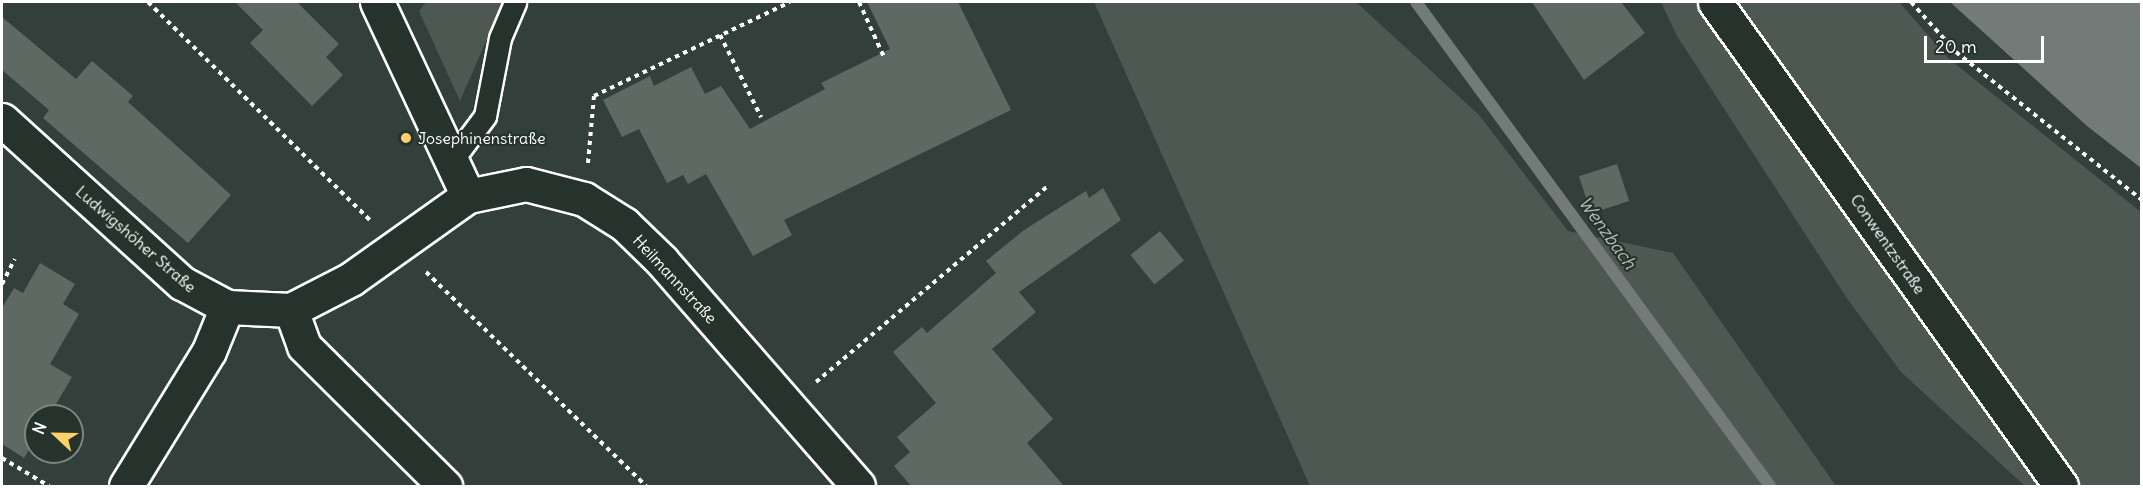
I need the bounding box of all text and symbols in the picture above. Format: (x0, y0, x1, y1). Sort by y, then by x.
scale bar (1927, 24, 2047, 62)
text: 20 m (1935, 35, 1977, 58)
place label: Josephinenstraße (418, 128, 546, 148)
marker: Josephinenstraße (399, 131, 413, 145)
street label: Ludwigshöher Straße (72, 182, 200, 296)
street label: Conwentzstraße (1846, 190, 1930, 298)
water label: Wenzbach (1574, 193, 1640, 273)
street label: Heilmannstraße (629, 231, 721, 327)
north arrow (24, 404, 84, 464)
text: N (28, 419, 51, 437)

